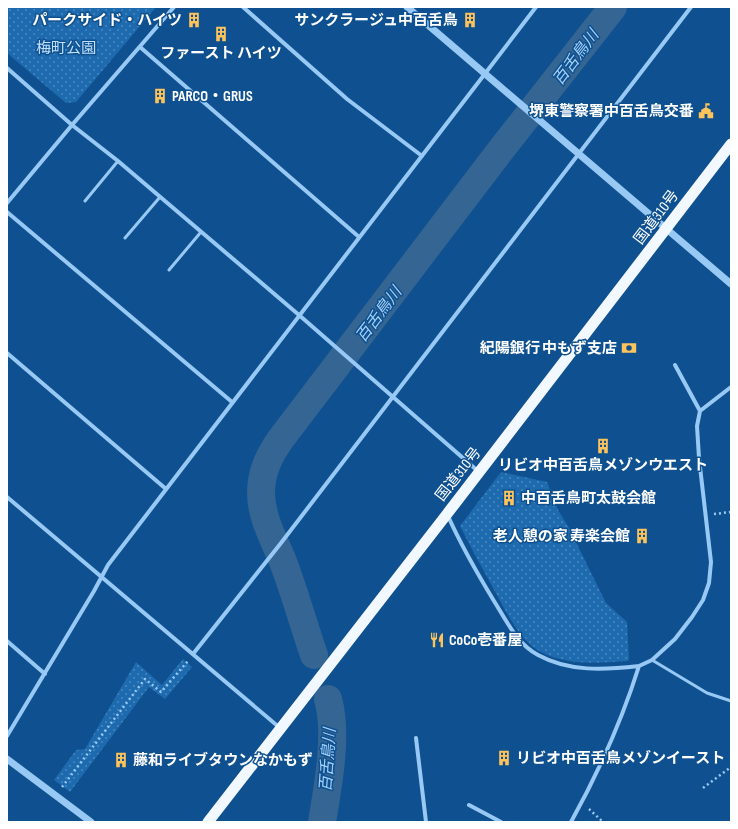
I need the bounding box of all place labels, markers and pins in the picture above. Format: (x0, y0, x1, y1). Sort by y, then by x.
place label: パークサイド・ハイツ (32, 11, 182, 30)
building icon: パークサイド・ハイツ (185, 11, 203, 29)
place label: サンクラージュ中百舌鳥 (294, 11, 458, 30)
building icon: サンクラージュ中百舌鳥 (461, 11, 479, 29)
building icon: ファースト ハイツ (212, 25, 230, 43)
place label: ファースト ハイツ (160, 44, 282, 63)
building icon: PARCO・GRUS (151, 87, 169, 105)
place label: PARCO・GRUS (172, 87, 253, 106)
place label: 堺東警察署中百舌鳥交番 (529, 102, 694, 121)
public building icon: 堺東警察署中百舌鳥交番 (697, 102, 715, 120)
place label: 紀陽銀行 中もず支店 (480, 339, 617, 358)
bank icon: 紀陽銀行 中もず支店 (620, 339, 638, 357)
building icon: リビオ中百舌鳥メゾンウエスト (594, 437, 612, 455)
place label: リビオ中百舌鳥メゾンウエスト (498, 456, 708, 475)
building icon: 中百舌鳥町太鼓会館 (500, 489, 518, 507)
place label: 中百舌鳥町太鼓会館 (521, 489, 656, 508)
place label: 老人憩の家 寿楽会館 (493, 527, 630, 546)
building icon: 老人憩の家 寿楽会館 (633, 527, 651, 545)
restaurant icon: CoCo壱番屋 (428, 631, 446, 649)
place label: CoCo壱番屋 (449, 631, 522, 650)
building icon: リビオ中百舌鳥メゾンイースト (495, 749, 513, 767)
place label: リビオ中百舌鳥メゾンイースト (516, 749, 725, 768)
building icon: 藤和ライブタウンなかもず (112, 751, 130, 769)
place label: 藤和ライブタウンなかもず (133, 751, 313, 770)

